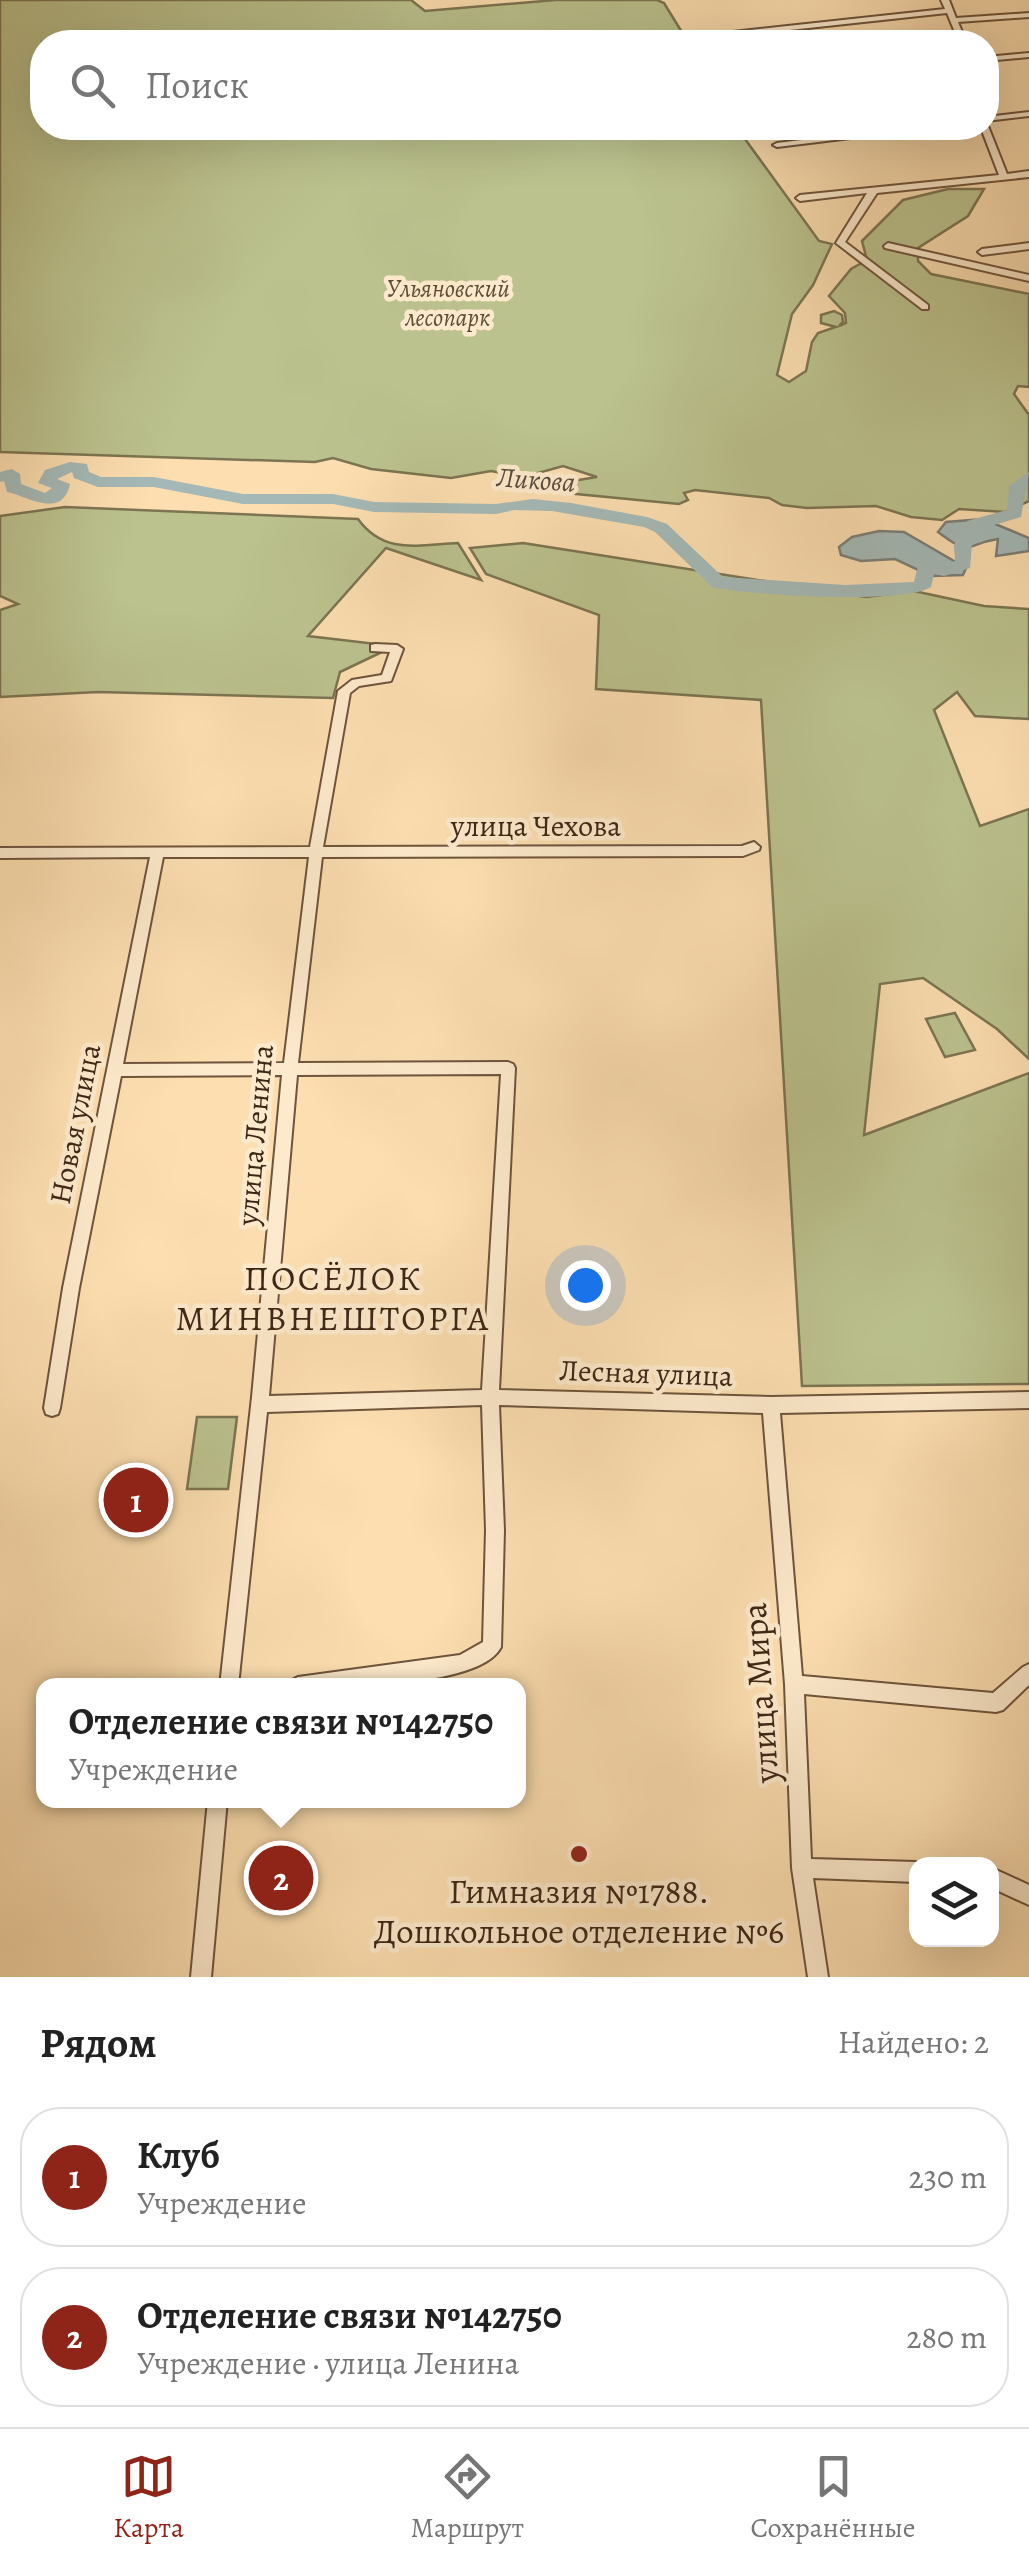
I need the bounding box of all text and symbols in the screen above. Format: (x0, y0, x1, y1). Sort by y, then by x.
search box (30, 30, 999, 140)
icon: search (65, 58, 120, 113)
text: Поиск (145, 59, 249, 111)
park label: Ульяновский лесопарк (386, 272, 510, 335)
water label: Ликова (494, 458, 577, 502)
street label: улица Чехова (450, 806, 621, 846)
street label: Новая улица (40, 1040, 110, 1207)
street label: улица Ленина (227, 1043, 283, 1228)
district label: ПОСЁЛОК МИНВНЕШТОРГА (176, 1254, 490, 1342)
your location (560, 1260, 611, 1311)
street label: Лесная улица (558, 1350, 734, 1396)
pin: 1 (104, 1462, 168, 1538)
street label: улица Мира (730, 1601, 790, 1786)
popup (36, 1678, 526, 1808)
text: Отделение связи №142750 (69, 1695, 493, 1747)
text: Учреждение (69, 1747, 238, 1791)
pin: 2 (248, 1840, 314, 1916)
marker: Гимназия №1788. Дошкольное отделение №6 (568, 1843, 590, 1865)
map controls (909, 1857, 999, 1947)
button: layers (909, 1857, 999, 1947)
place label: Гимназия №1788. Дошкольное отделение №6 (374, 1867, 784, 1955)
text: Рядом (40, 2014, 157, 2071)
text: Найдено: 2 (838, 2020, 989, 2064)
text: Клуб (137, 2129, 220, 2181)
text: 1 (69, 2155, 80, 2199)
text: 230 m (908, 2155, 987, 2199)
text: Учреждение (137, 2181, 307, 2225)
text: Отделение связи №142750 (137, 2289, 562, 2341)
text: 2 (67, 2315, 82, 2359)
text: 280 m (906, 2315, 987, 2359)
text: Учреждение · улица Ленина (137, 2341, 519, 2385)
tab: Карта (113, 2449, 184, 2547)
tab: Маршрут (411, 2449, 524, 2547)
tab: Сохранённые (751, 2449, 916, 2547)

